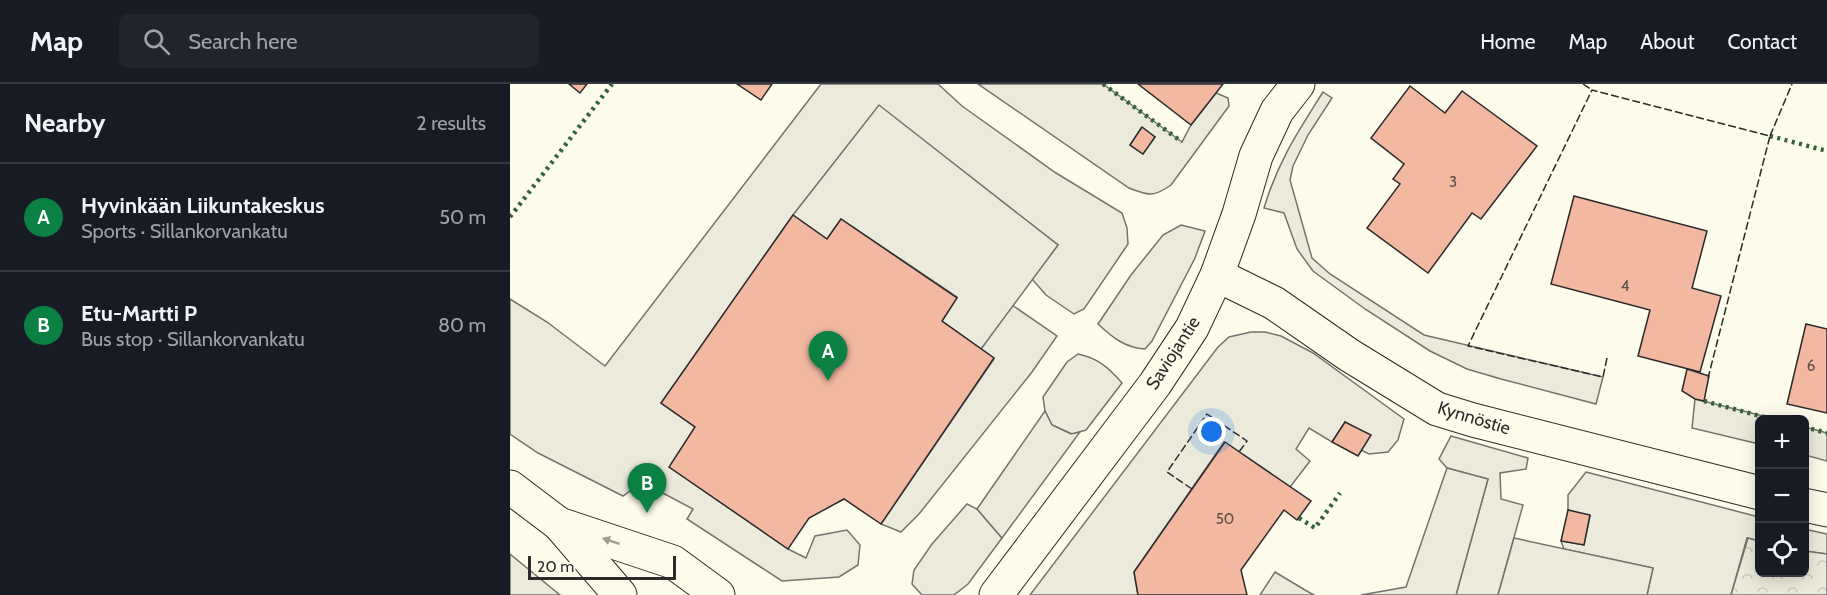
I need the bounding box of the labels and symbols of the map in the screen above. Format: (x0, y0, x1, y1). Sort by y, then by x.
house number: 3 (1449, 173, 1457, 191)
house number: 4 (1621, 277, 1630, 295)
street label: Saviojantie (1141, 312, 1205, 394)
pin: A (808, 332, 848, 381)
house number: 6 (1807, 357, 1815, 375)
street label: Kynnöstie (1435, 397, 1513, 439)
your location (1197, 417, 1226, 446)
pin: B (628, 464, 666, 513)
house number: 50 (1216, 510, 1234, 528)
one-way arrow (601, 536, 619, 546)
scale bar (528, 553, 676, 580)

